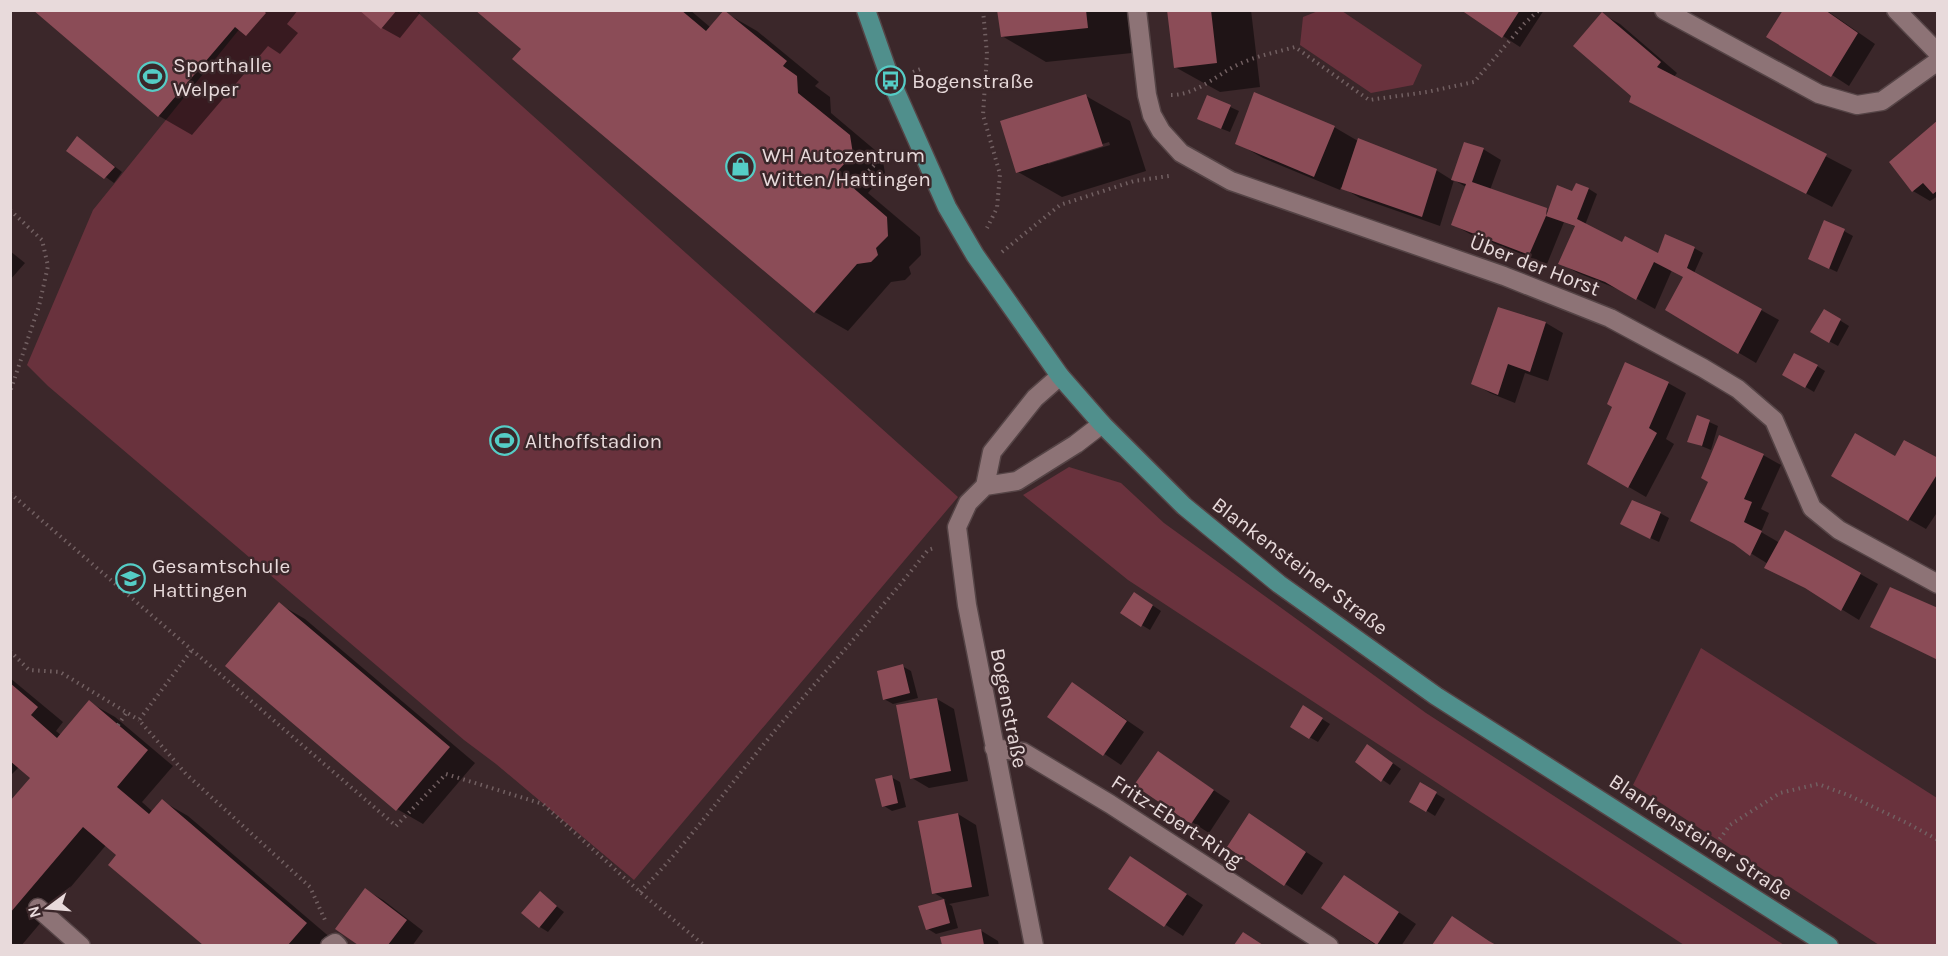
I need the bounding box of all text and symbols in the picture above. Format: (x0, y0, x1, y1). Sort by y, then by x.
place label: Sporthalle Welper (173, 53, 272, 101)
sports icon: Sporthalle Welper (136, 61, 168, 93)
bus stop icon: Bogenstraße (875, 65, 907, 97)
place label: Bogenstraße (912, 69, 1034, 93)
place label: WH Autozentrum Witten/Hattingen (762, 143, 931, 191)
shop icon: WH Autozentrum Witten/Hattingen (725, 151, 757, 183)
street label: Über der Horst (1467, 229, 1604, 301)
sports icon: Althoffstadion (488, 425, 520, 457)
place label: Althoffstadion (525, 429, 662, 453)
street label: Blankensteiner Straße (1207, 492, 1393, 640)
place label: Gesamtschule Hattingen (152, 554, 290, 602)
school or university icon: Gesamtschule Hattingen (115, 562, 147, 594)
street label: Bogenstraße (986, 646, 1032, 770)
street label: Blankensteiner Straße (1605, 769, 1797, 905)
street label: Fritz-Ebert-Ring (1107, 770, 1247, 872)
north arrow (18, 878, 78, 938)
text: N (23, 904, 45, 920)

